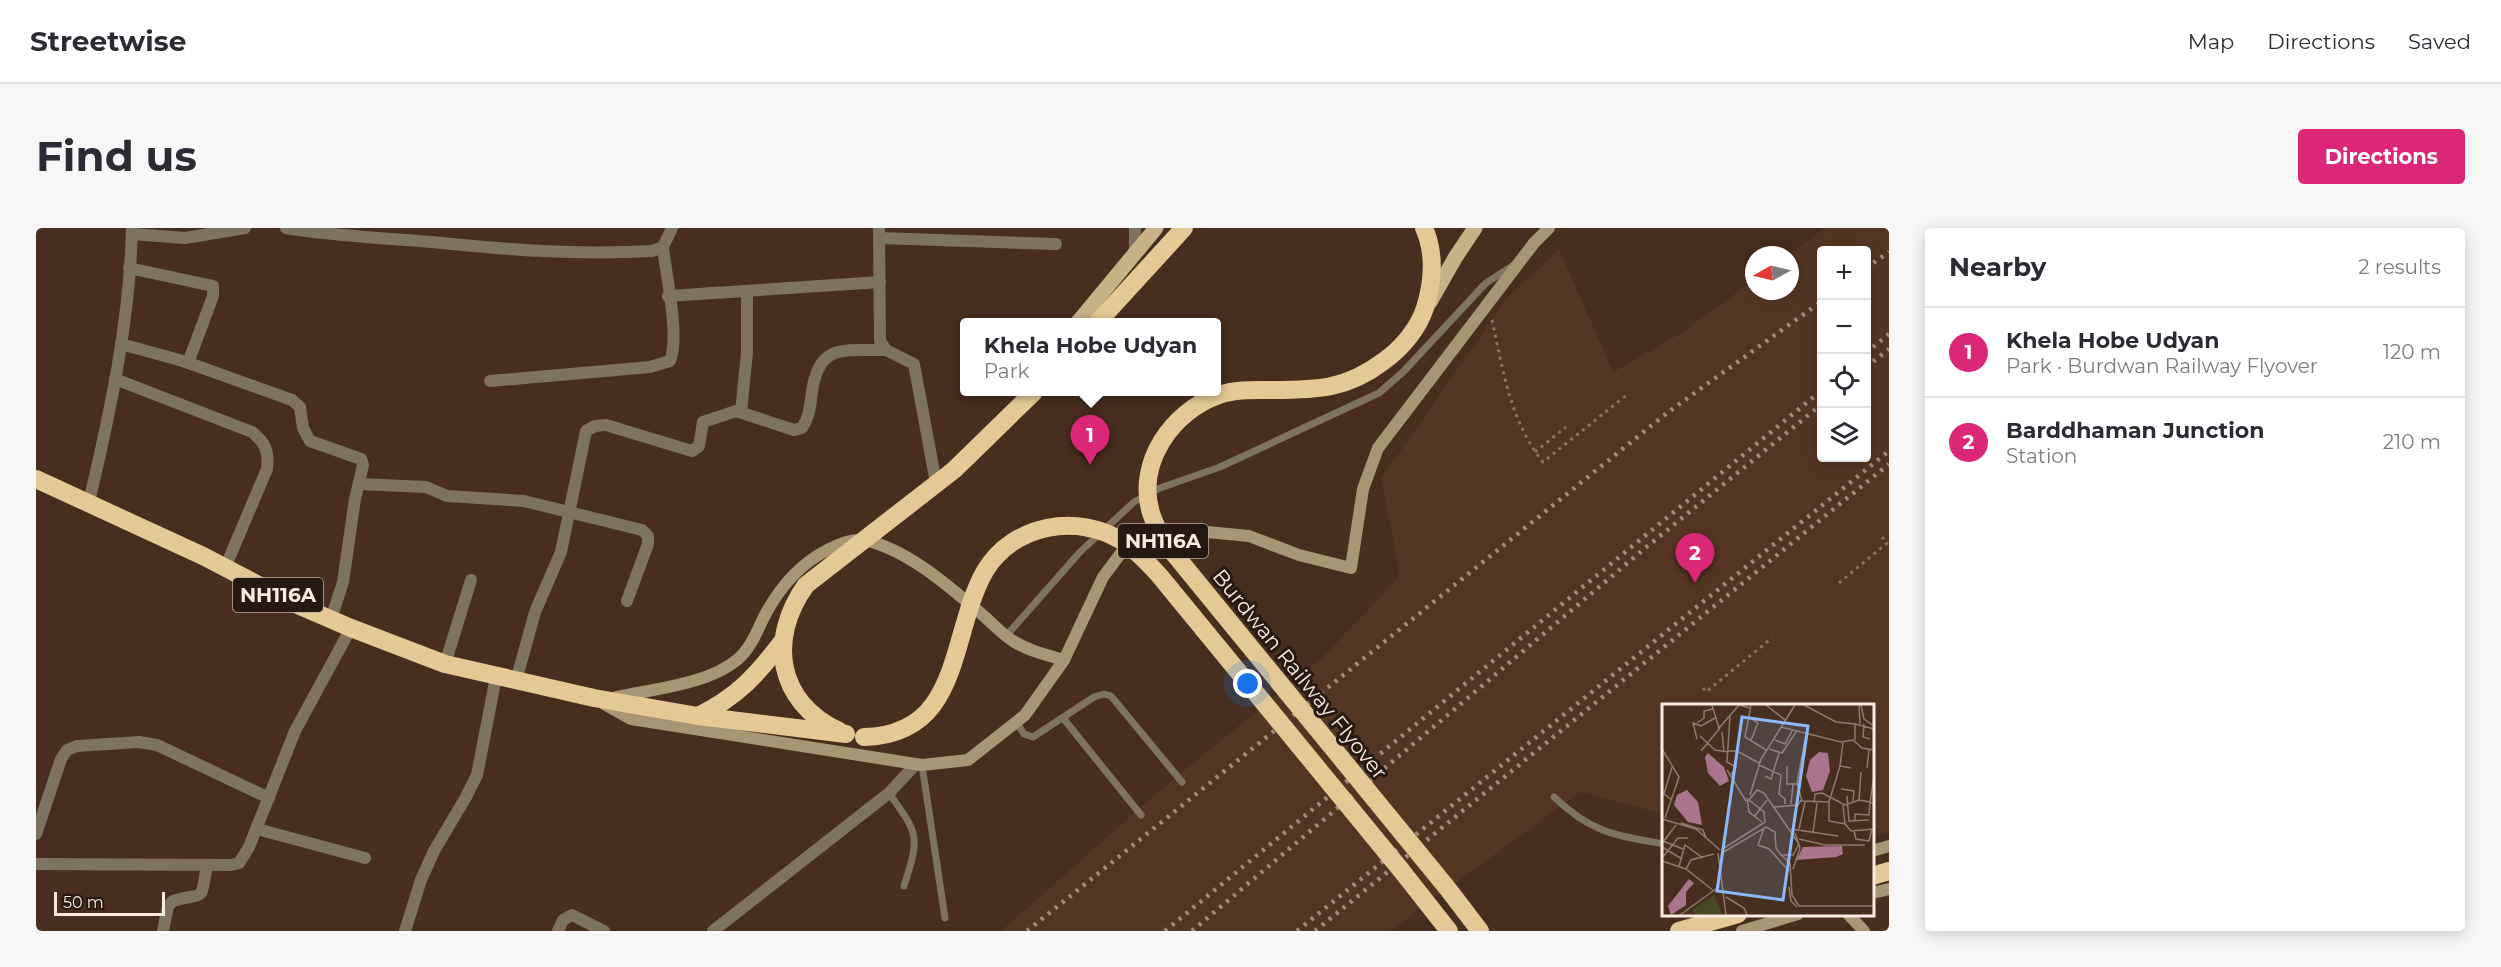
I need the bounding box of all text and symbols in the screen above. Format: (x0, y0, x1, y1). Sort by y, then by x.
text: Streetwise (30, 24, 186, 58)
text: Map (2188, 29, 2234, 54)
text: Directions (2267, 29, 2375, 54)
text: Saved (2408, 29, 2471, 54)
button: Directions (2298, 129, 2465, 184)
text: Find us (36, 130, 197, 182)
north arrow (1745, 246, 1799, 300)
map controls (1817, 246, 1871, 462)
button: + (1817, 246, 1871, 300)
text: Nearby (1949, 251, 2046, 283)
text: 2 results (2358, 255, 2441, 279)
button: − (1817, 300, 1871, 354)
popup (960, 318, 1221, 396)
text: Khela Hobe Udyan (2006, 327, 2219, 354)
text: Khela Hobe Udyan (984, 332, 1197, 359)
text: 1 (1965, 340, 1972, 364)
text: 120 m (2383, 340, 2441, 364)
button: locate (1817, 354, 1871, 408)
text: Park · Burdwan Railway Flyover (2006, 354, 2318, 378)
text: Park (984, 359, 1030, 383)
button: layers (1817, 408, 1871, 462)
pin: 1 (1070, 416, 1110, 465)
text: Barddhaman Junction (2006, 417, 2264, 444)
text: 2 (1963, 430, 1974, 454)
text: 210 m (2383, 430, 2441, 454)
text: Station (2006, 444, 2077, 468)
road number: NH116A (1118, 524, 1208, 558)
pin: 2 (1676, 534, 1714, 583)
street label: Burdwan Railway Flyover (1207, 564, 1393, 784)
road number: NH116A (233, 578, 323, 612)
your location (1233, 669, 1262, 698)
inset map (1662, 704, 1874, 916)
scale bar (54, 889, 165, 916)
text: 50 m (63, 893, 104, 912)

